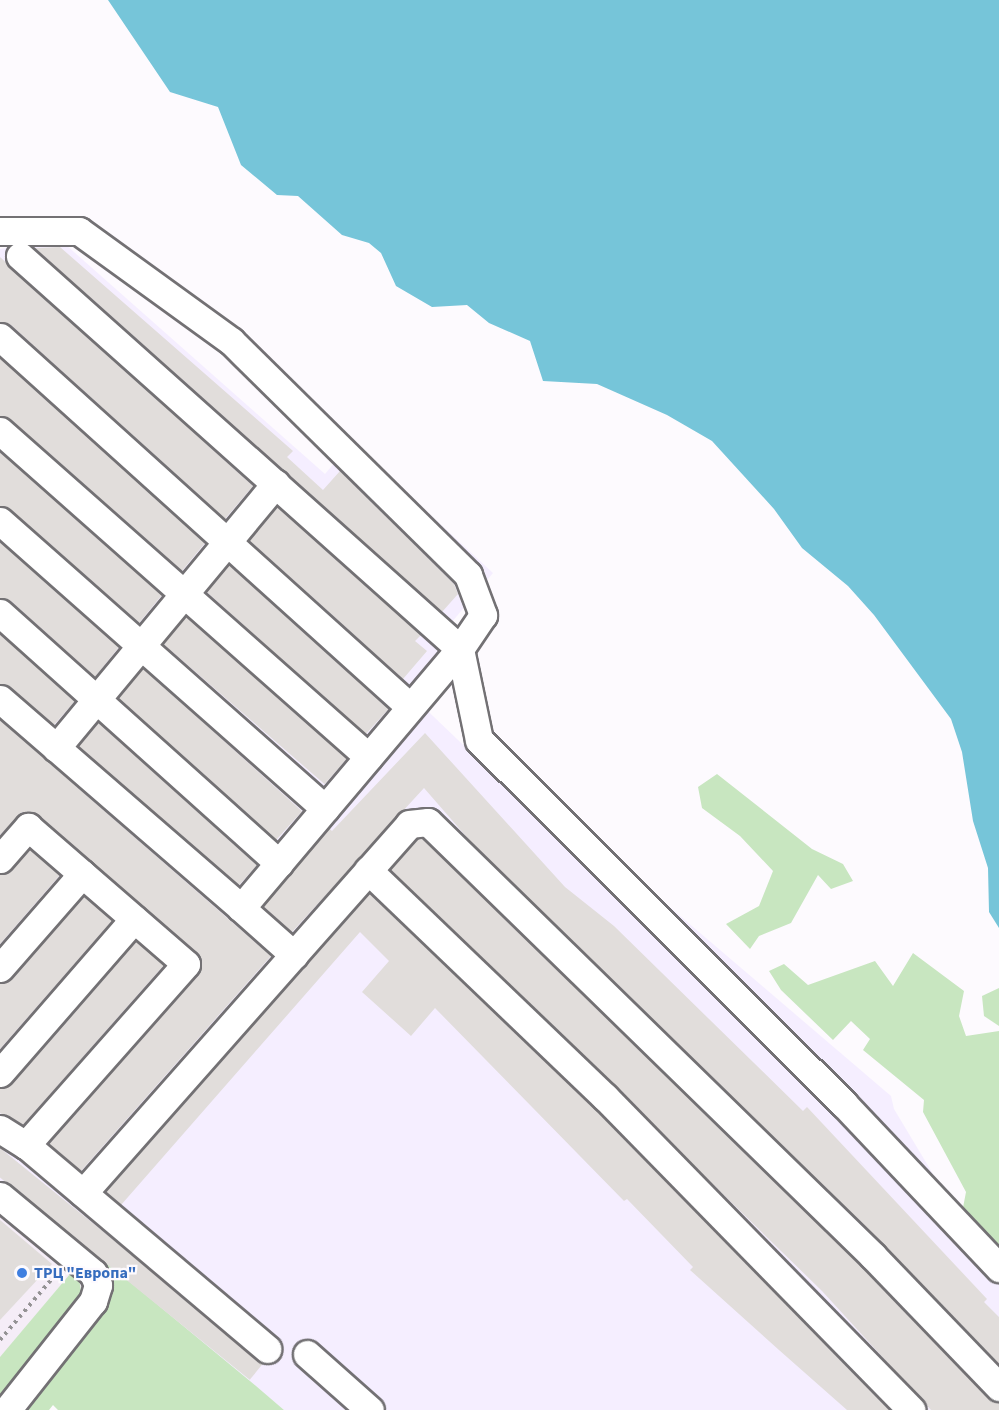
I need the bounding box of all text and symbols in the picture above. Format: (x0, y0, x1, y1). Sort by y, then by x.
place label: ТРЦ "Европа" (34, 1263, 136, 1283)
marker: ТРЦ "Европа" (15, 1266, 29, 1280)

